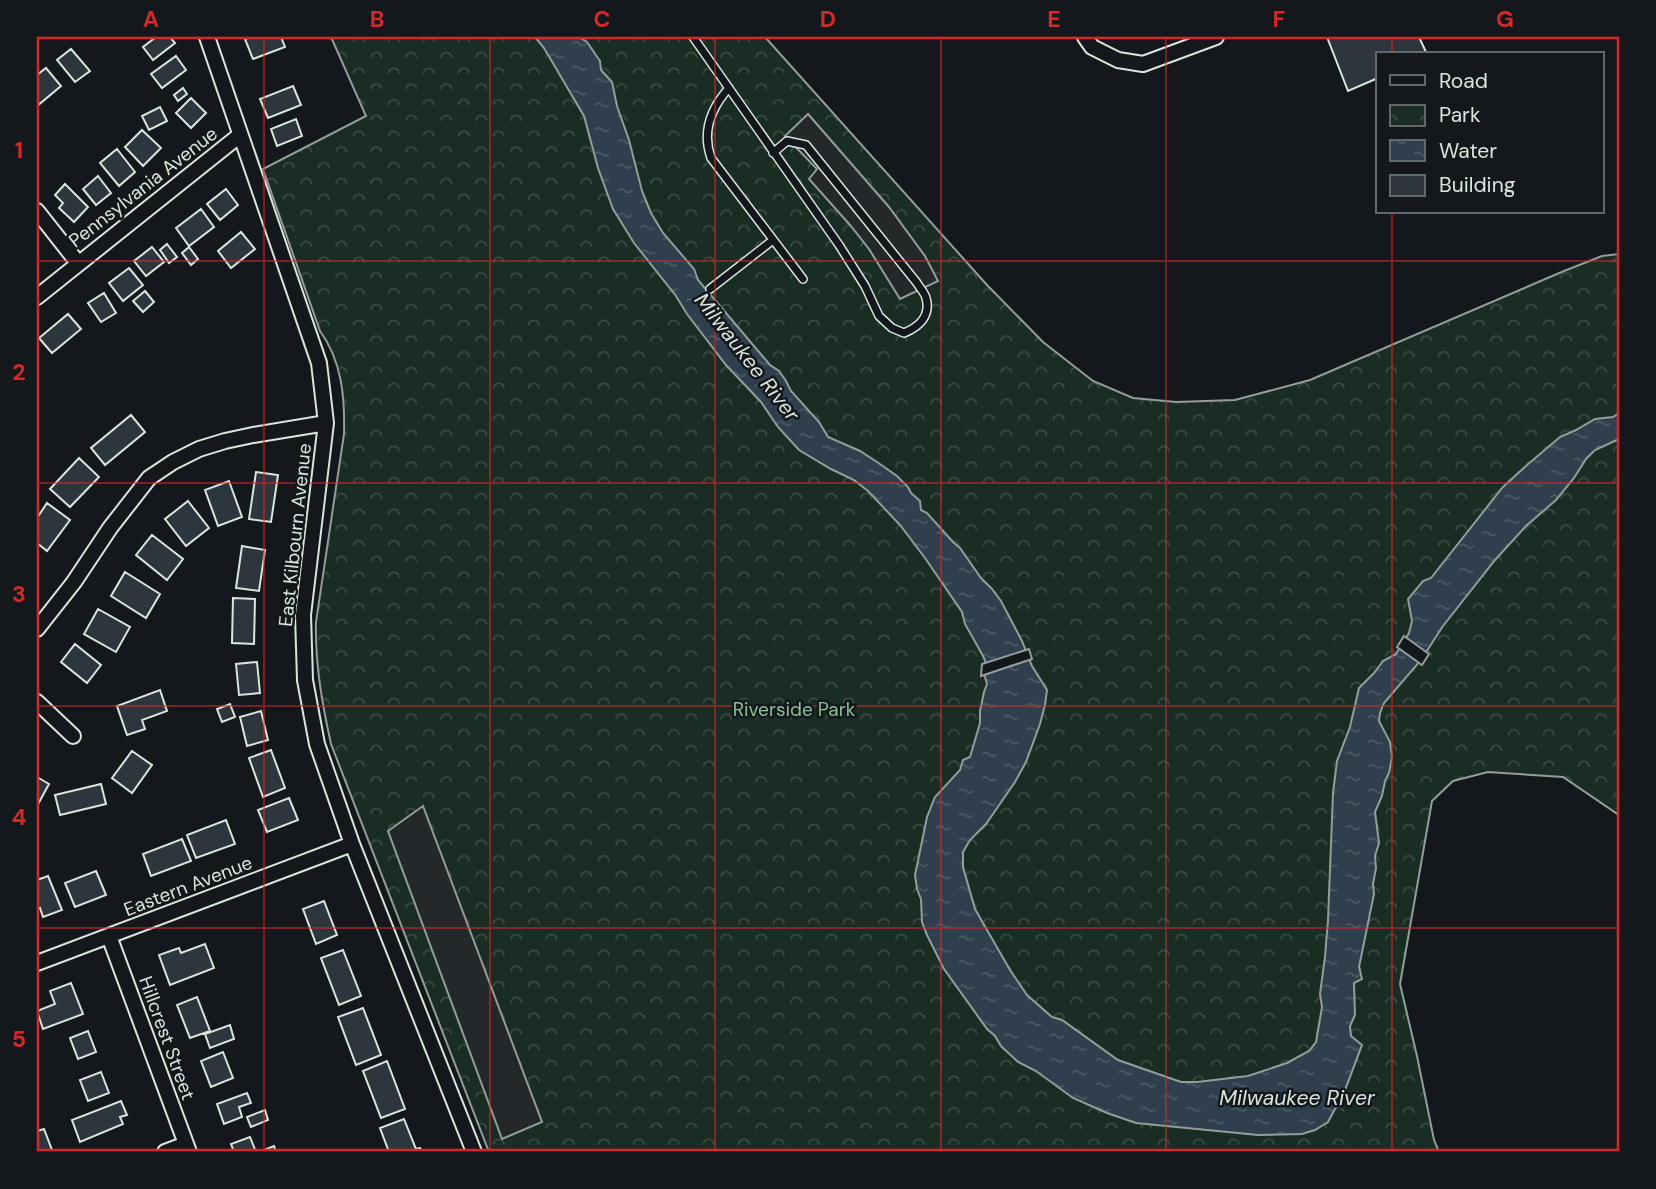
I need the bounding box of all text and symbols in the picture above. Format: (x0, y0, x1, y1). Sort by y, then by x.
text: A (143, 4, 159, 34)
text: B (370, 4, 384, 34)
text: C (594, 4, 610, 34)
text: D (820, 4, 836, 34)
text: E (1047, 4, 1061, 34)
text: F (1273, 4, 1286, 34)
text: G (1496, 4, 1514, 34)
legend (1376, 52, 1604, 214)
text: Road (1439, 67, 1488, 95)
text: Park (1439, 101, 1481, 129)
street label: Pennsylvania Avenue (63, 121, 223, 253)
text: 1 (15, 135, 23, 165)
text: Water (1439, 137, 1497, 165)
text: Building (1439, 171, 1516, 199)
water label: Milwaukee River (688, 287, 807, 428)
text: 2 (12, 357, 26, 387)
street label: East Kilbourn Avenue (273, 442, 317, 628)
text: 3 (12, 579, 26, 609)
park label: Riverside Park (733, 697, 856, 722)
text: 4 (12, 802, 27, 832)
street label: Eastern Avenue (120, 850, 256, 922)
street label: Hillcrest Street (133, 973, 201, 1103)
text: 5 (12, 1024, 26, 1054)
water label: Milwaukee River (1219, 1084, 1376, 1112)

